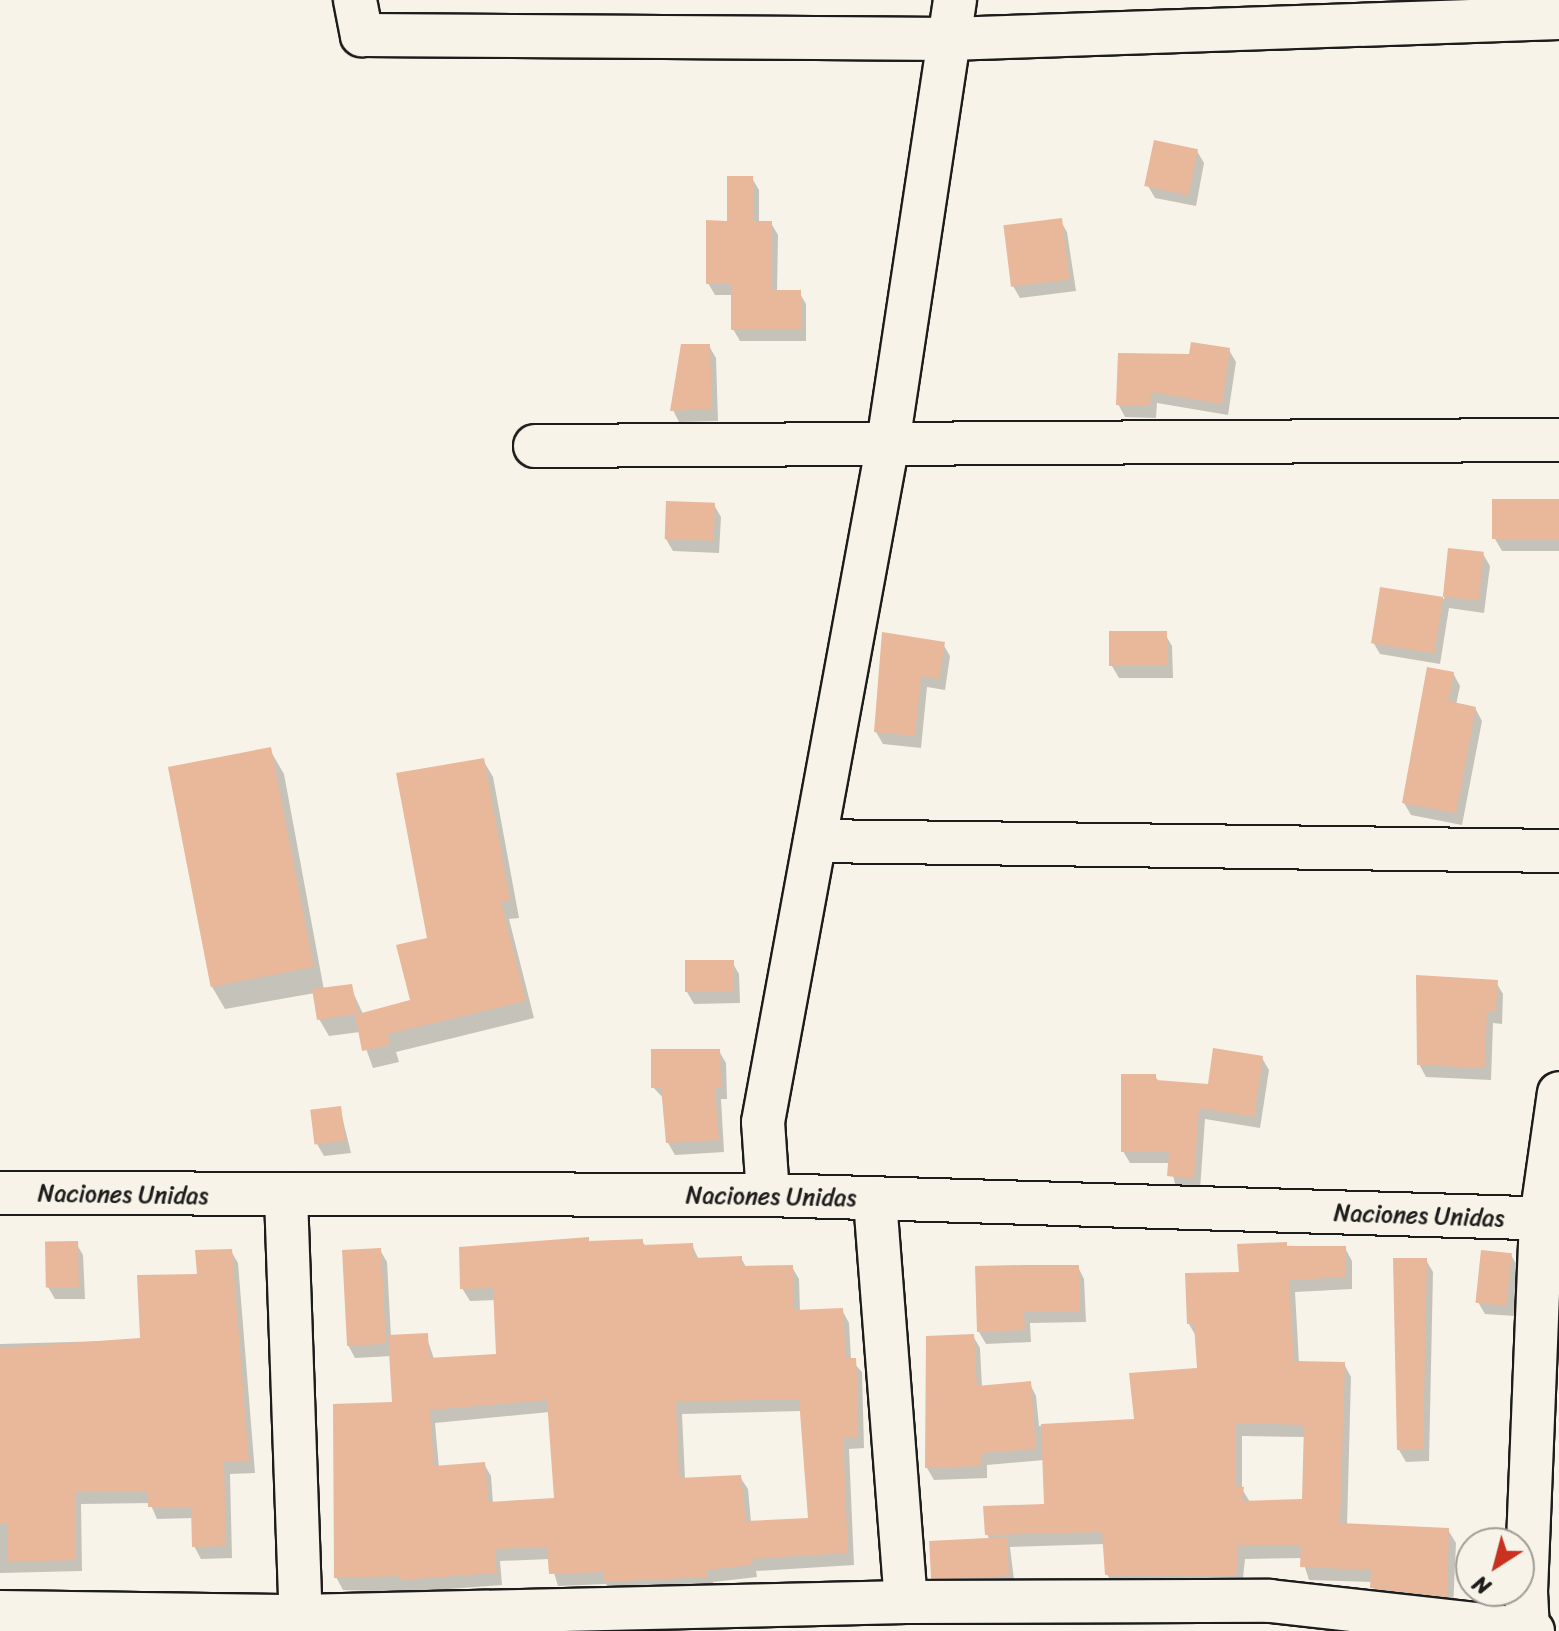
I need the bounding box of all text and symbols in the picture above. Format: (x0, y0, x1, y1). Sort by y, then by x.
street label: Naciones Unidas (38, 1179, 208, 1211)
street label: Naciones Unidas (686, 1181, 856, 1213)
street label: Naciones Unidas (1333, 1199, 1505, 1233)
north arrow (1455, 1527, 1535, 1607)
text: N (1464, 1565, 1499, 1605)

